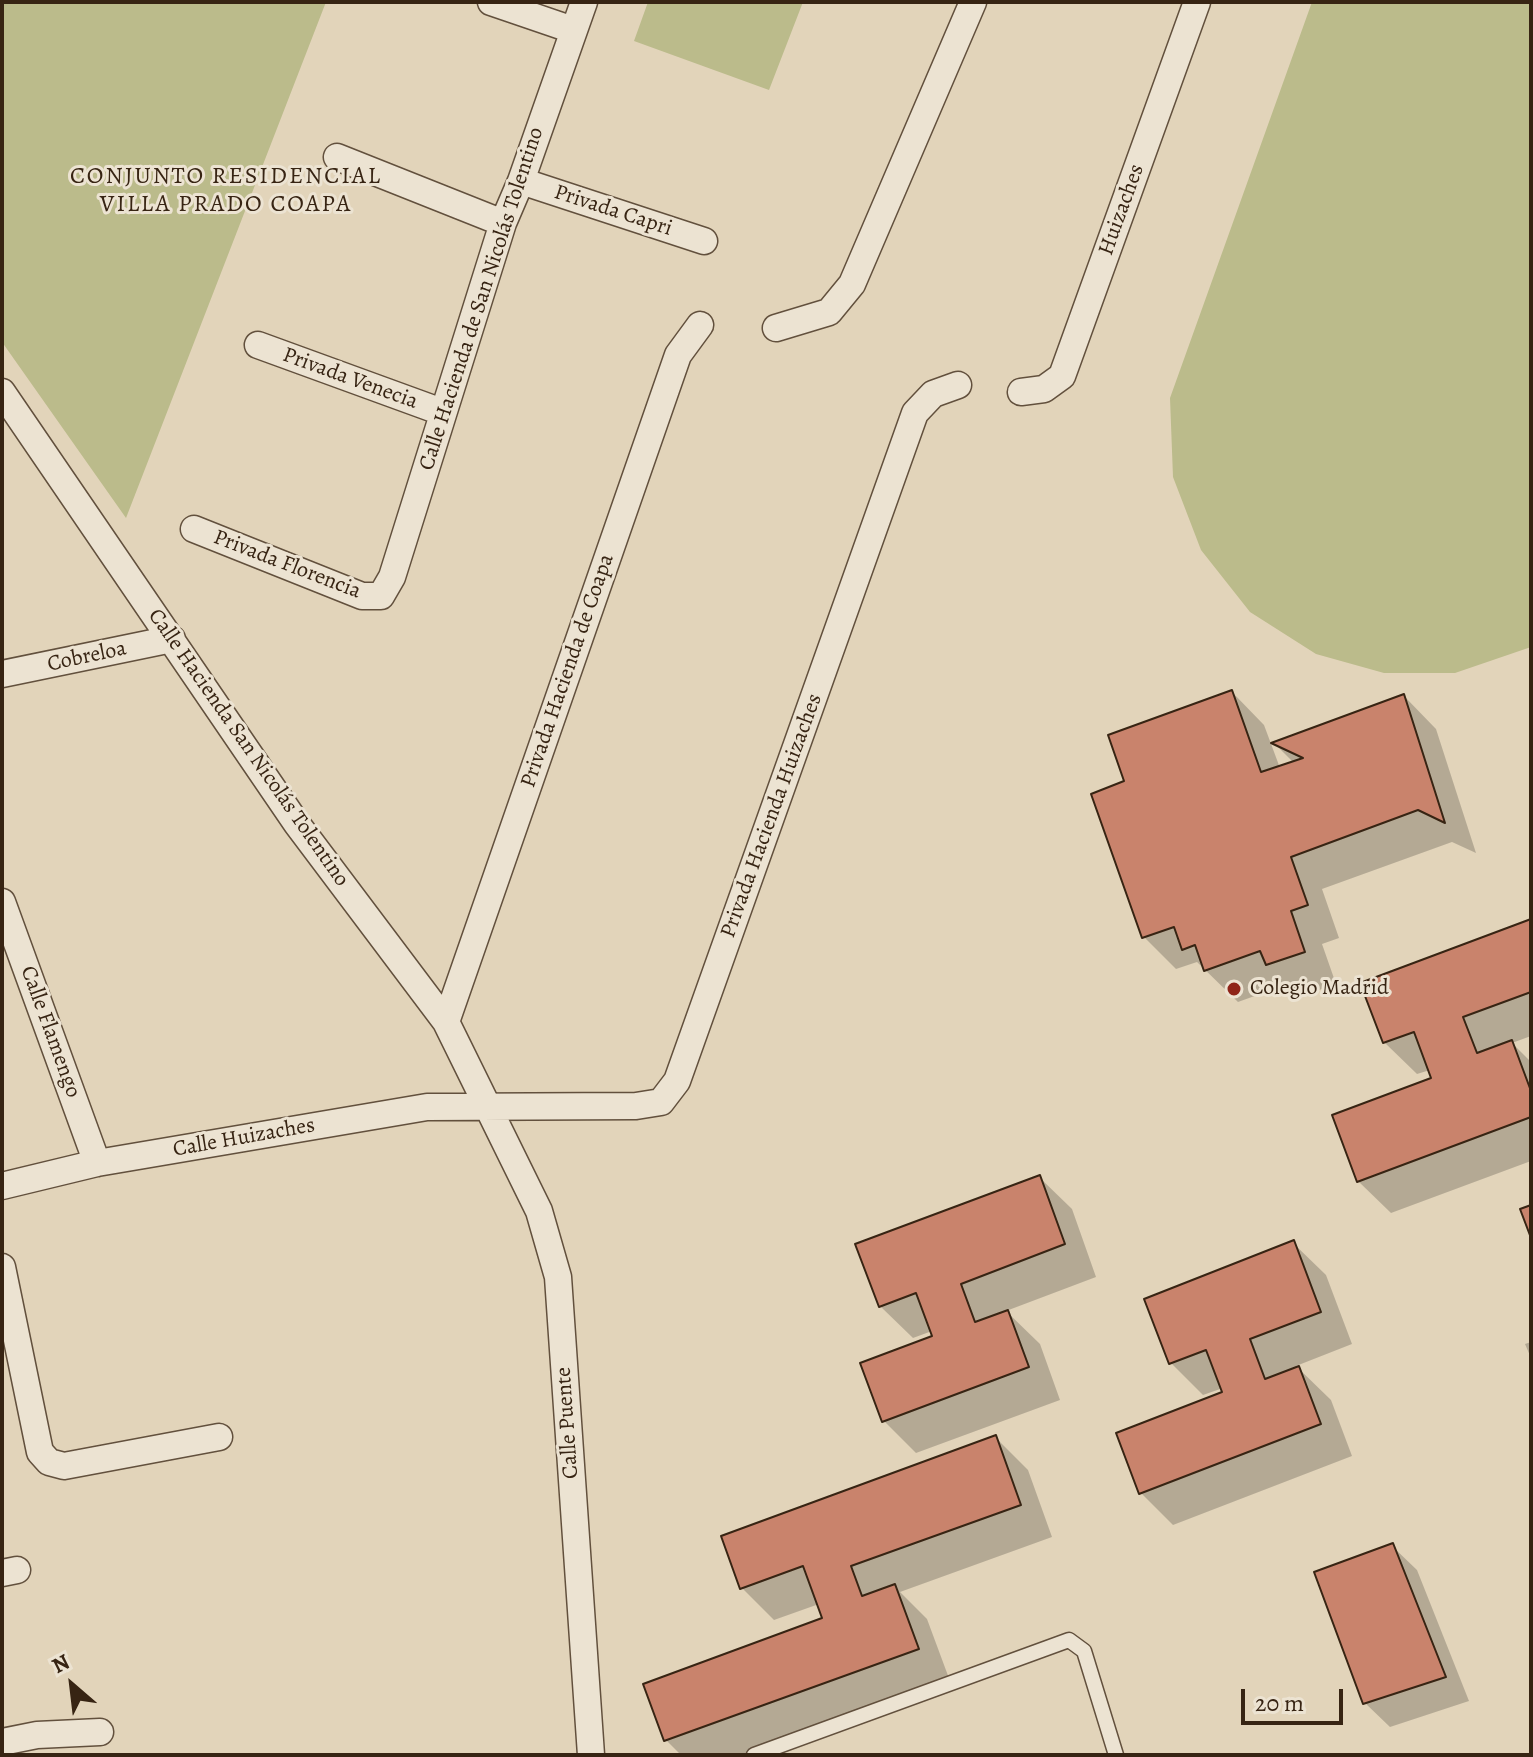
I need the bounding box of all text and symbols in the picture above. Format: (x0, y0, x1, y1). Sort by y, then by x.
street label: Calle Hacienda de San Nicolás Tolentino (414, 124, 550, 474)
street label: Huizaches (1093, 161, 1151, 259)
district label: CONJUNTO RESIDENCIAL VILLA PRADO COAPA (70, 163, 382, 219)
street label: Privada Capri (550, 179, 676, 243)
street label: Privada Venecia (279, 342, 421, 416)
street label: Privada Florencia (209, 525, 365, 605)
street label: Privada Hacienda de Coapa (516, 551, 620, 791)
street label: Calle Hacienda San Nicolás Tolentino (142, 604, 354, 892)
street label: Cobreloa (45, 636, 129, 678)
street label: Privada Hacienda Huizaches (716, 690, 828, 942)
street label: Calle Flamengo (14, 963, 86, 1101)
place label: Colegio Madrid (1250, 976, 1389, 1002)
marker: Colegio Madrid (1225, 980, 1243, 998)
street label: Calle Huizaches (171, 1113, 317, 1163)
street label: Calle Puente (551, 1366, 585, 1480)
north arrow (32, 1645, 112, 1725)
text: N (47, 1647, 75, 1681)
scale bar (1245, 1673, 1347, 1723)
text: 20 m (1255, 1687, 1304, 1719)

